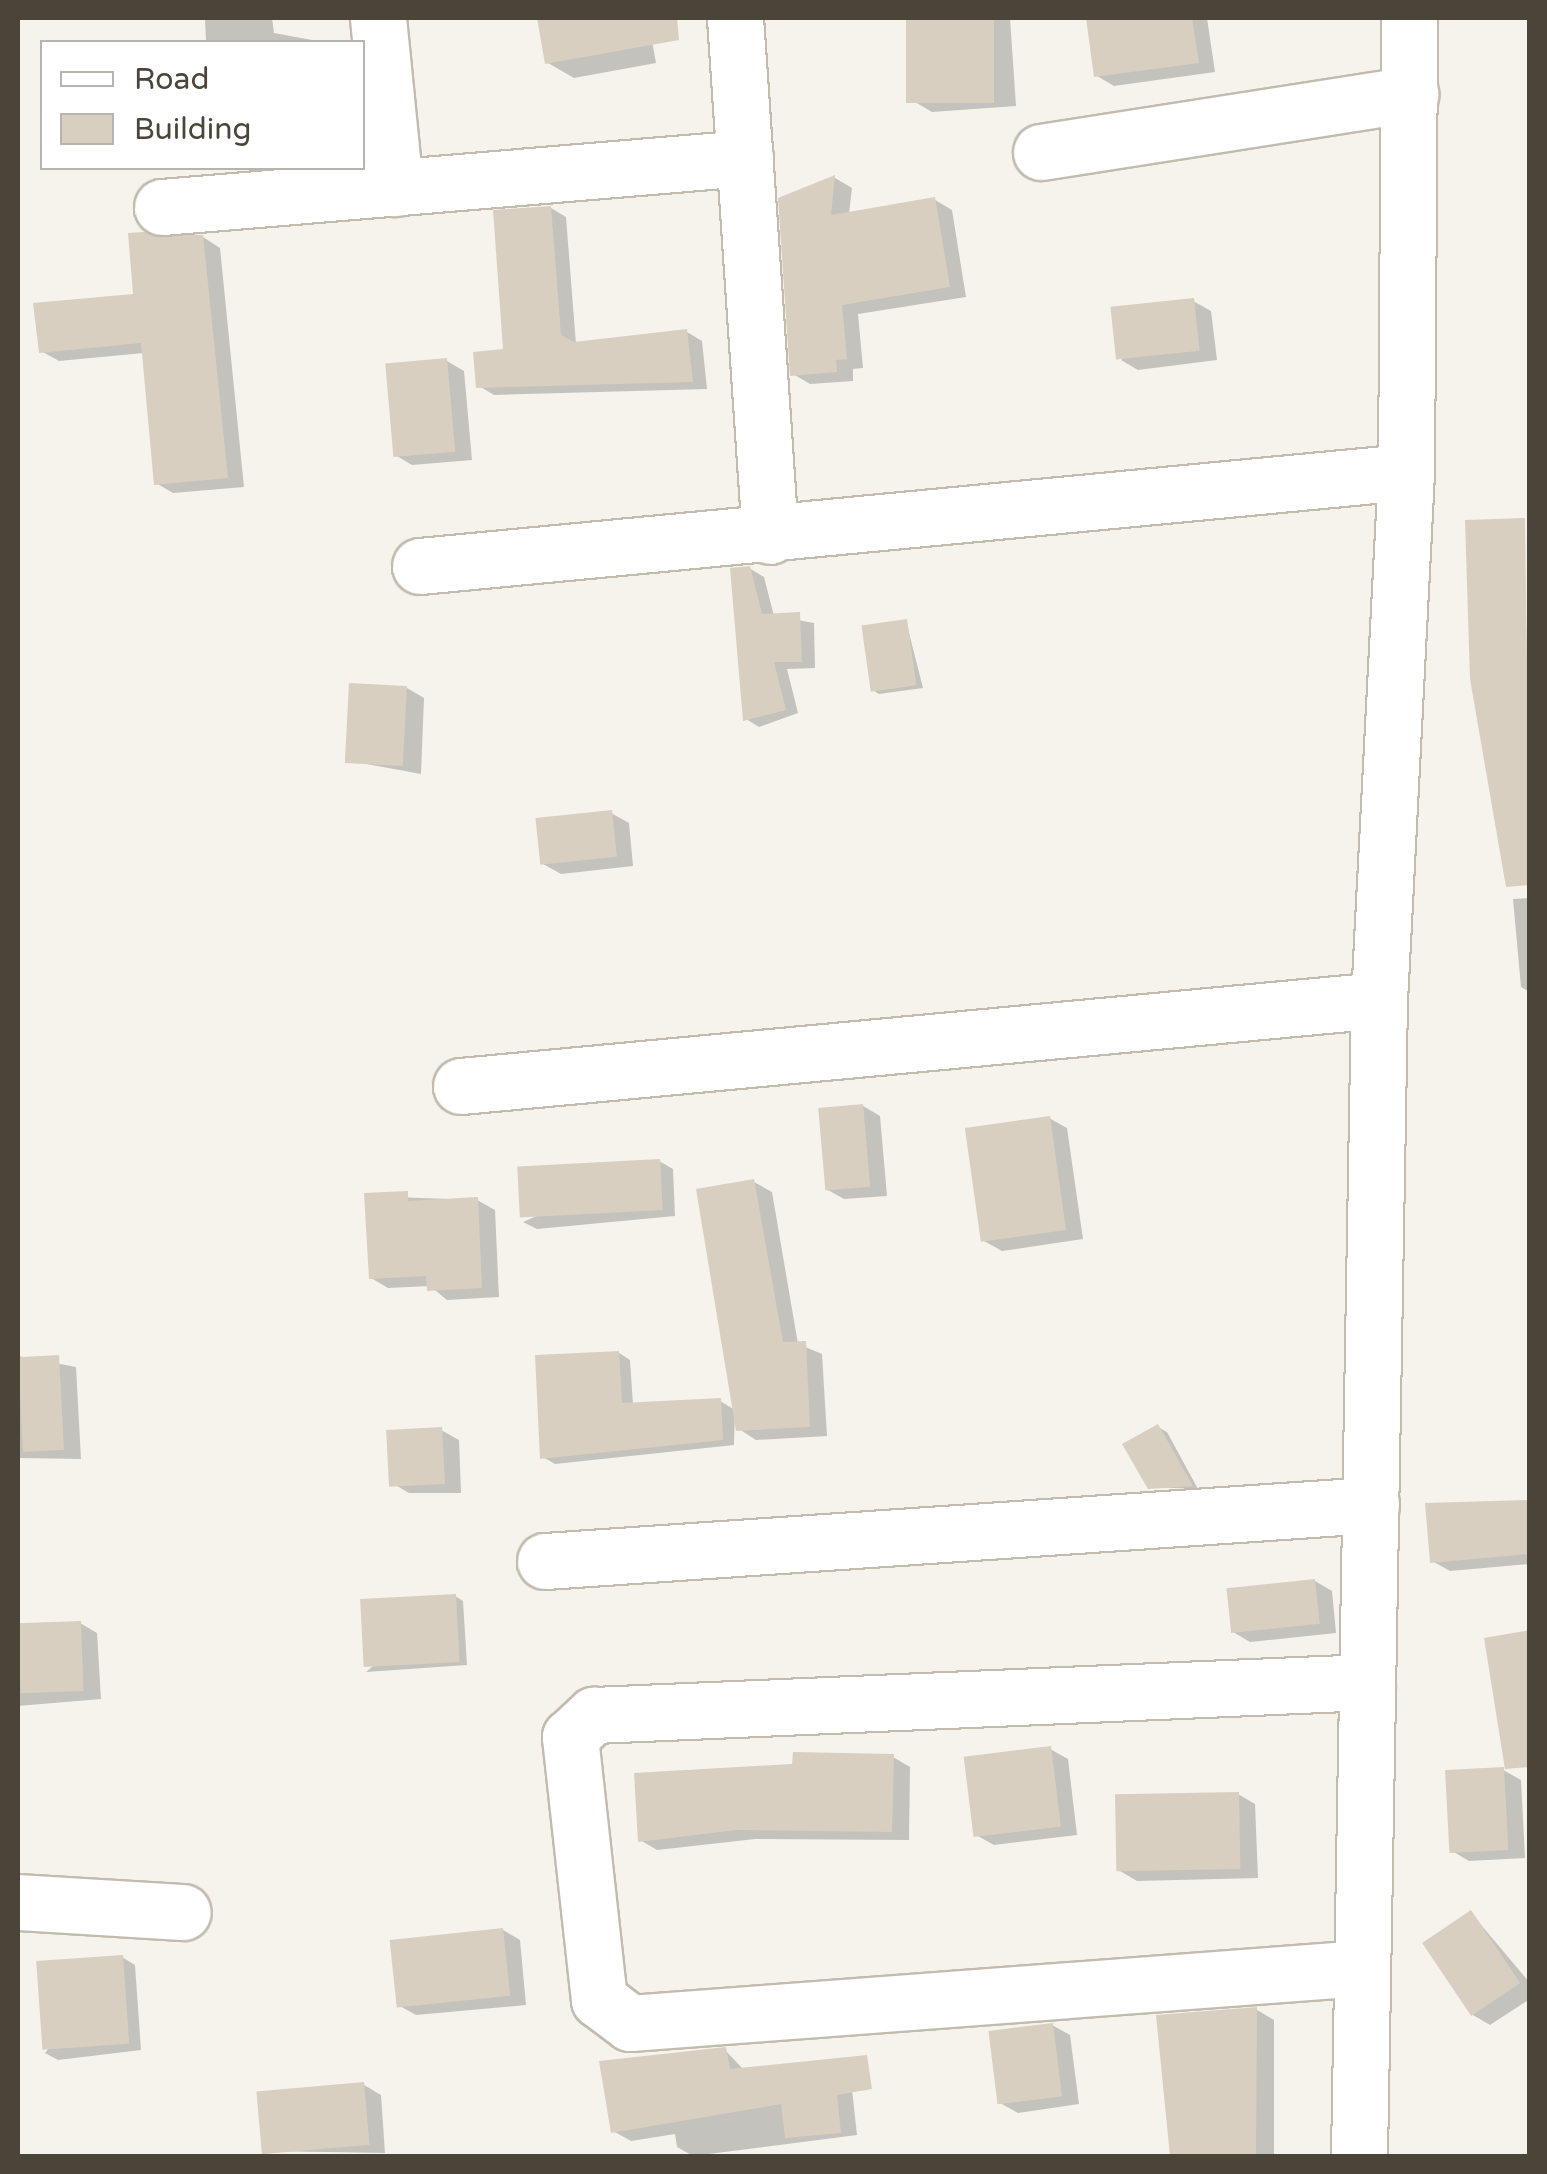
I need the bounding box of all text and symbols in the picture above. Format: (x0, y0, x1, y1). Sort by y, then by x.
legend (40, 40, 365, 170)
text: Road (134, 61, 209, 98)
text: Building (134, 111, 251, 148)

